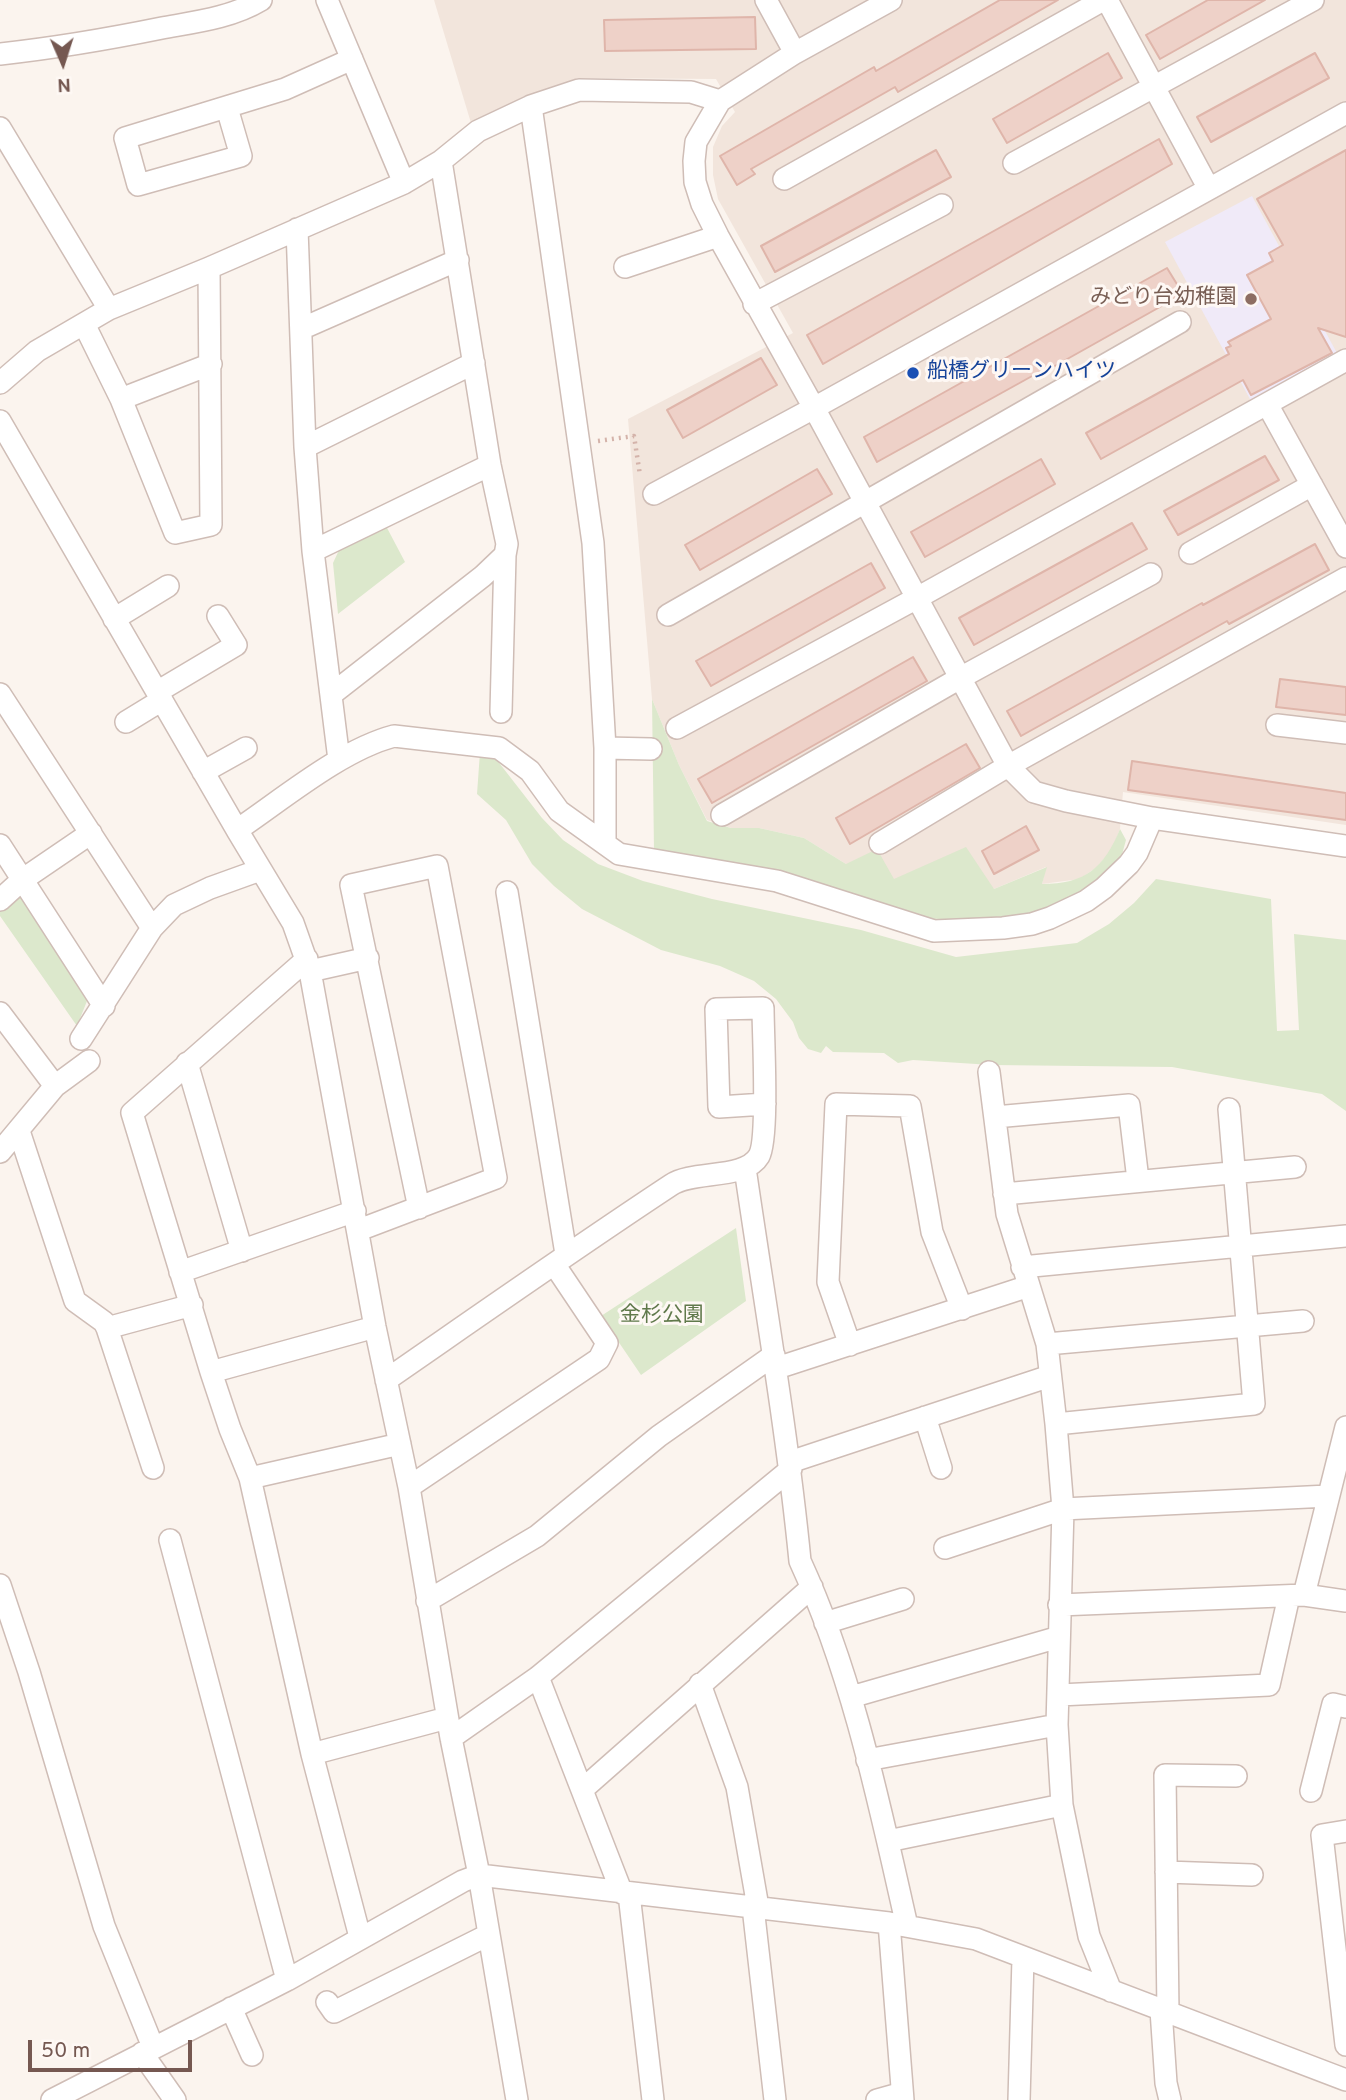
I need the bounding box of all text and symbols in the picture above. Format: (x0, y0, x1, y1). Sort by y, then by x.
north arrow (28, 28, 98, 98)
text: N (57, 72, 72, 96)
place label: みどり台幼稚園 (1090, 286, 1237, 312)
marker: みどり台幼稚園 (1243, 291, 1259, 307)
place label: 船橋グリーンハイツ (927, 360, 1116, 386)
marker: 船橋グリーンハイツ (905, 365, 921, 381)
park label: 金杉公園 (620, 1304, 704, 1330)
scale bar (32, 2026, 196, 2070)
text: 50 m (41, 2038, 90, 2065)

